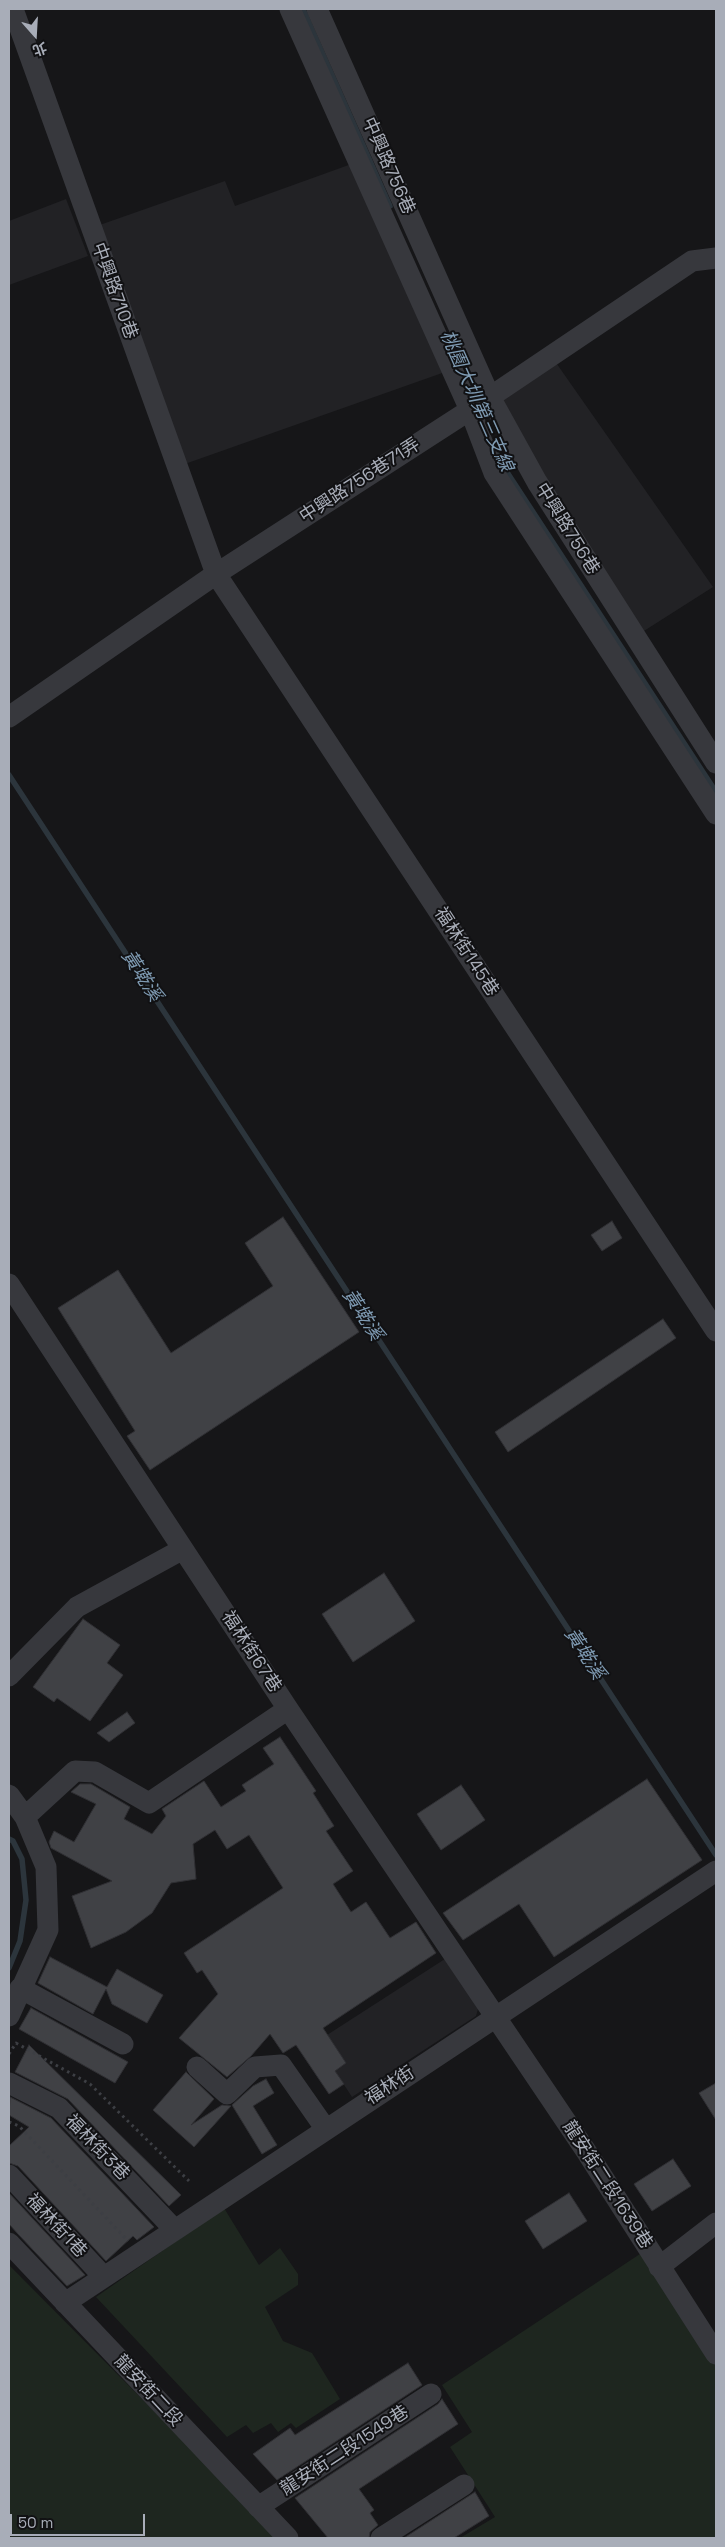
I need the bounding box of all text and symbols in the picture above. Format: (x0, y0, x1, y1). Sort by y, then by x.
north arrow (10, 10, 60, 60)
text: 北 (30, 38, 49, 60)
street label: 中興路756巷 (357, 114, 419, 218)
street label: 中興路710巷 (87, 240, 141, 342)
water label: 桃園大圳第三支線 (435, 327, 517, 475)
street label: 中興路756巷71弄 (296, 434, 424, 528)
street label: 中興路756巷 (530, 479, 604, 579)
street label: 福林街145巷 (429, 904, 503, 1000)
water label: 黃墘溪 (116, 946, 166, 1006)
water label: 黃墘溪 (337, 1285, 387, 1345)
street label: 福林街67巷 (217, 1607, 285, 1697)
water label: 黃墘溪 (559, 1624, 609, 1684)
street label: 福林街 (361, 2062, 419, 2110)
street label: 福林街3巷 (60, 2111, 134, 2185)
street label: 龍安街二段1639巷 (558, 2117, 656, 2253)
street label: 福林街1巷 (21, 2190, 91, 2262)
street label: 龍安街二段 (109, 2351, 187, 2431)
street label: 龍安街二段1549巷 (277, 2401, 413, 2501)
scale bar (12, 2504, 148, 2536)
text: 50 m (18, 2513, 53, 2532)

